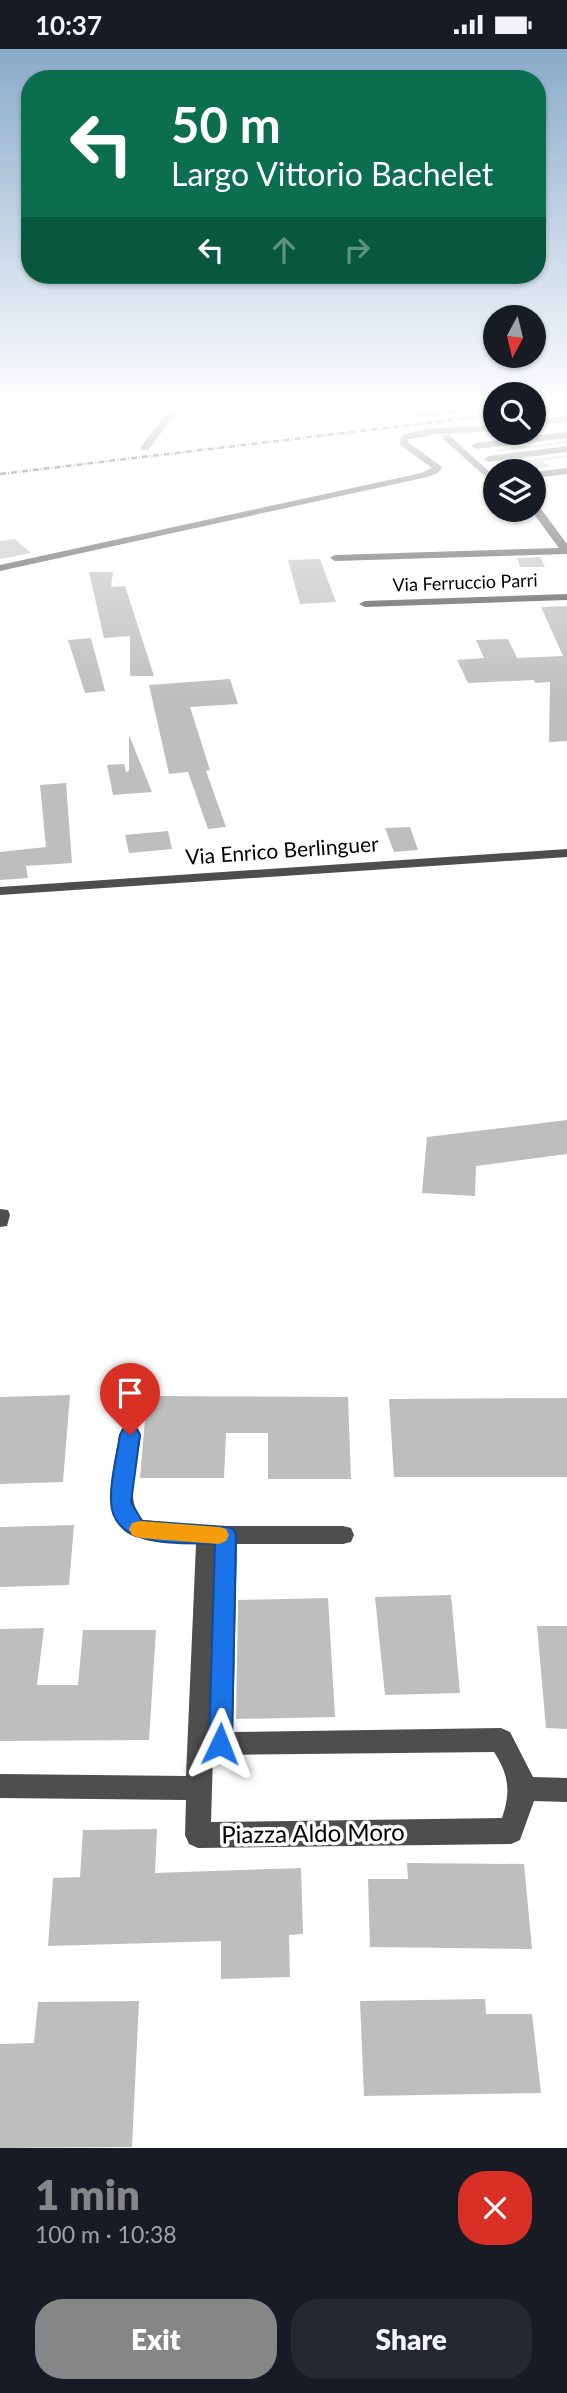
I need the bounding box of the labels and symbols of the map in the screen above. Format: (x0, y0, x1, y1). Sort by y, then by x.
north arrow (483, 305, 546, 367)
street label: Via Ferruccio Parri (392, 568, 538, 596)
street label: Via Enrico Berlinguer (184, 830, 380, 869)
pin (100, 1363, 160, 1435)
position arrow (183, 1707, 257, 1781)
street label: Piazza Aldo Moro (221, 1816, 405, 1849)

